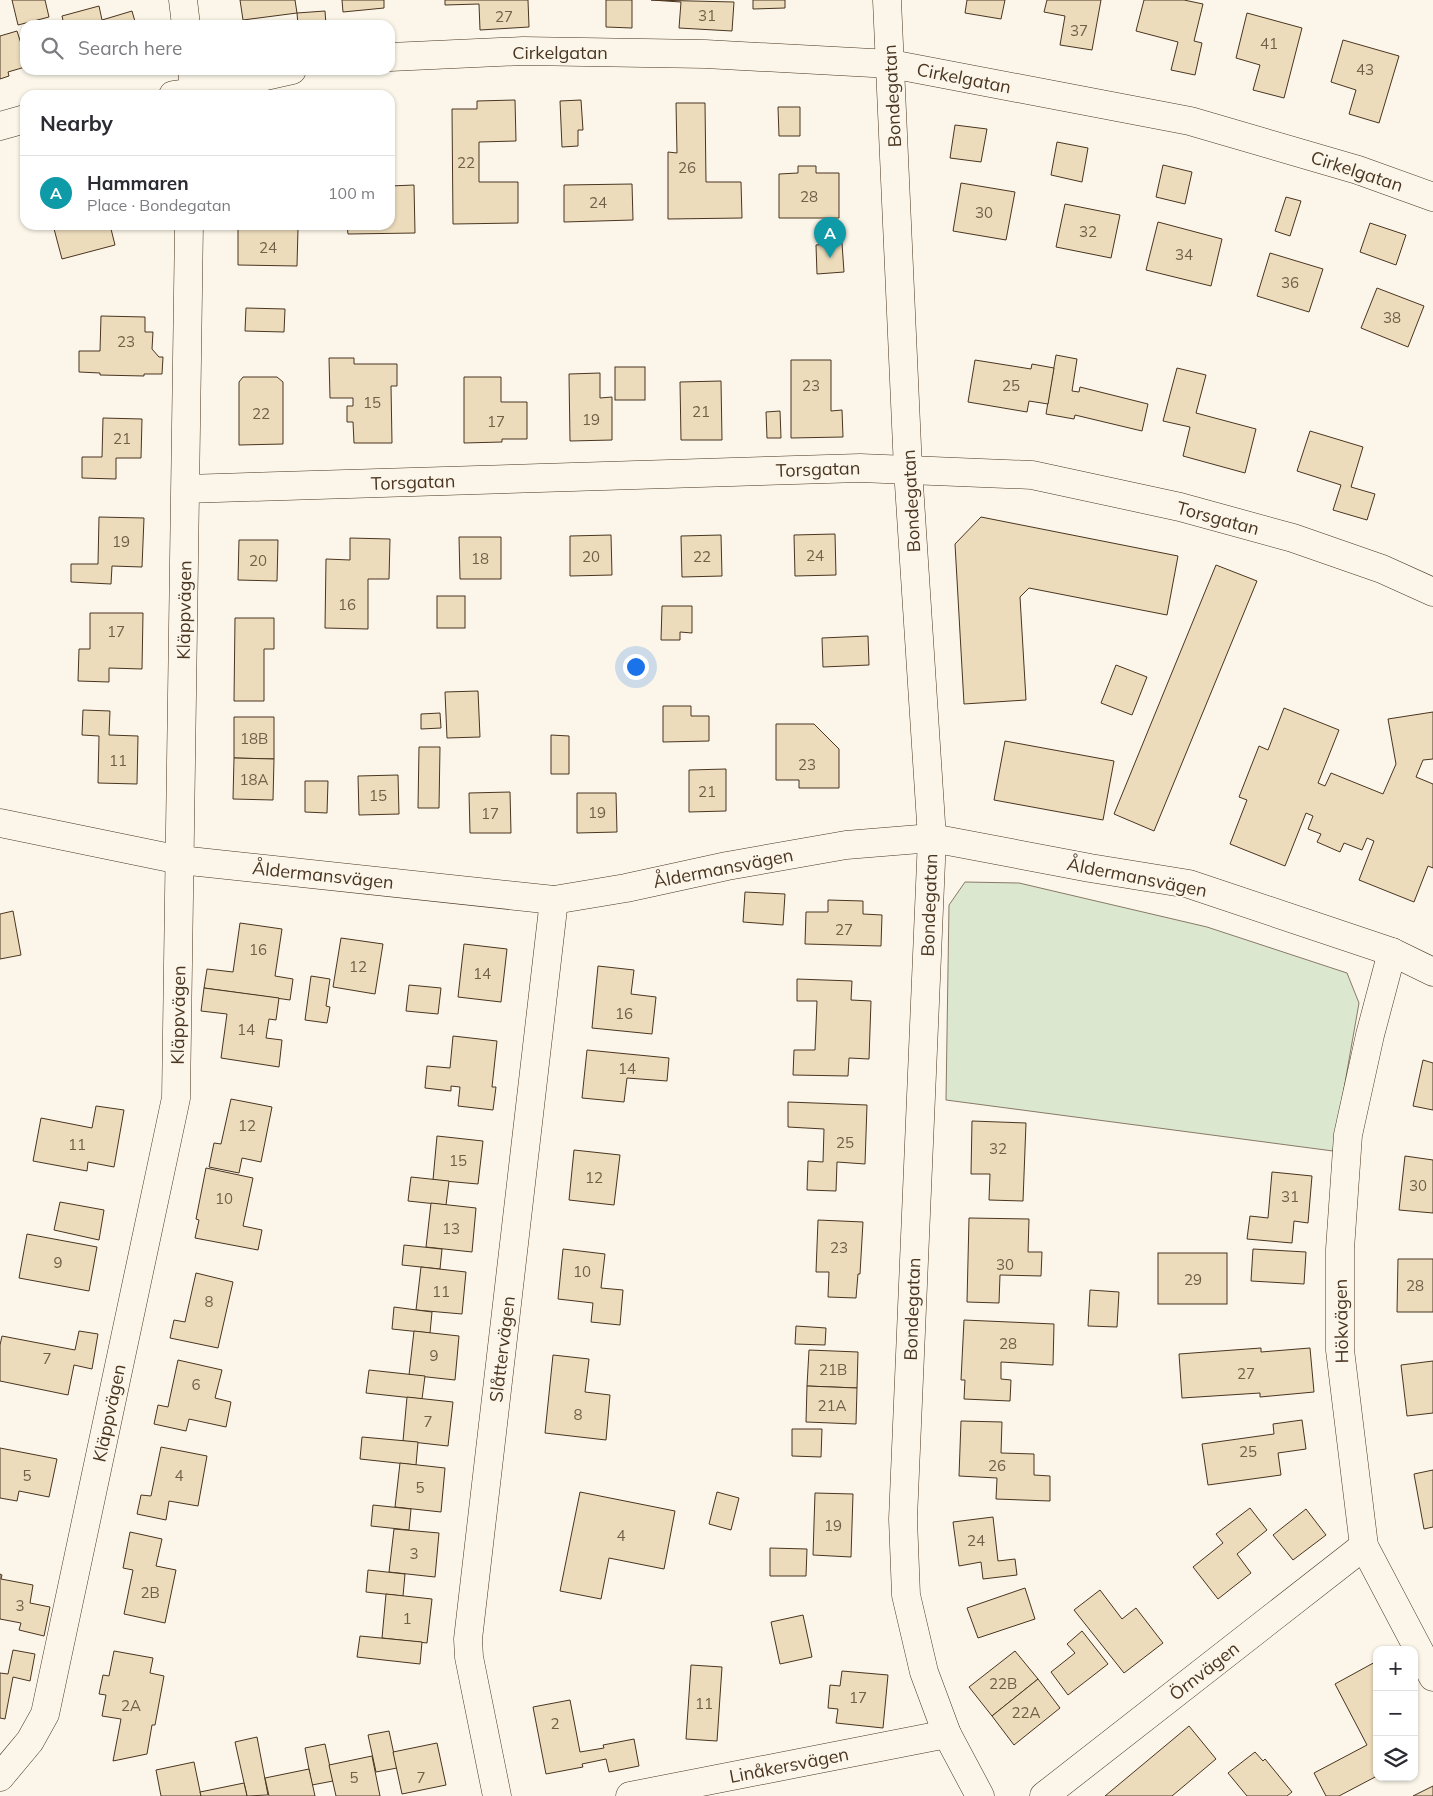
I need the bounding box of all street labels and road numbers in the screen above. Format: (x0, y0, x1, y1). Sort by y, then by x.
street label: Cirkelgatan (512, 41, 608, 64)
street label: Bondegatan (878, 44, 906, 148)
street label: Cirkelgatan (915, 58, 1013, 98)
street label: Cirkelgatan (1308, 145, 1406, 197)
street label: Bondegatan (897, 449, 925, 553)
street label: Torsgatan (775, 456, 861, 482)
street label: Torsgatan (370, 469, 456, 495)
street label: Torsgatan (1174, 496, 1262, 540)
street label: Kläppvägen (172, 560, 196, 660)
street label: Åldermansvägen (651, 843, 795, 893)
street label: Åldermansvägen (1065, 852, 1209, 902)
street label: Bondegatan (916, 853, 942, 957)
street label: Åldermansvägen (251, 856, 395, 894)
street label: Kläppvägen (166, 965, 190, 1065)
street label: Bondegatan (899, 1257, 925, 1361)
street label: Hökvägen (1329, 1279, 1353, 1363)
street label: Slåttervägen (484, 1294, 520, 1404)
street label: Kläppvägen (87, 1362, 131, 1464)
street label: Örnvägen (1164, 1637, 1244, 1705)
street label: Linåkersvägen (727, 1742, 851, 1788)

